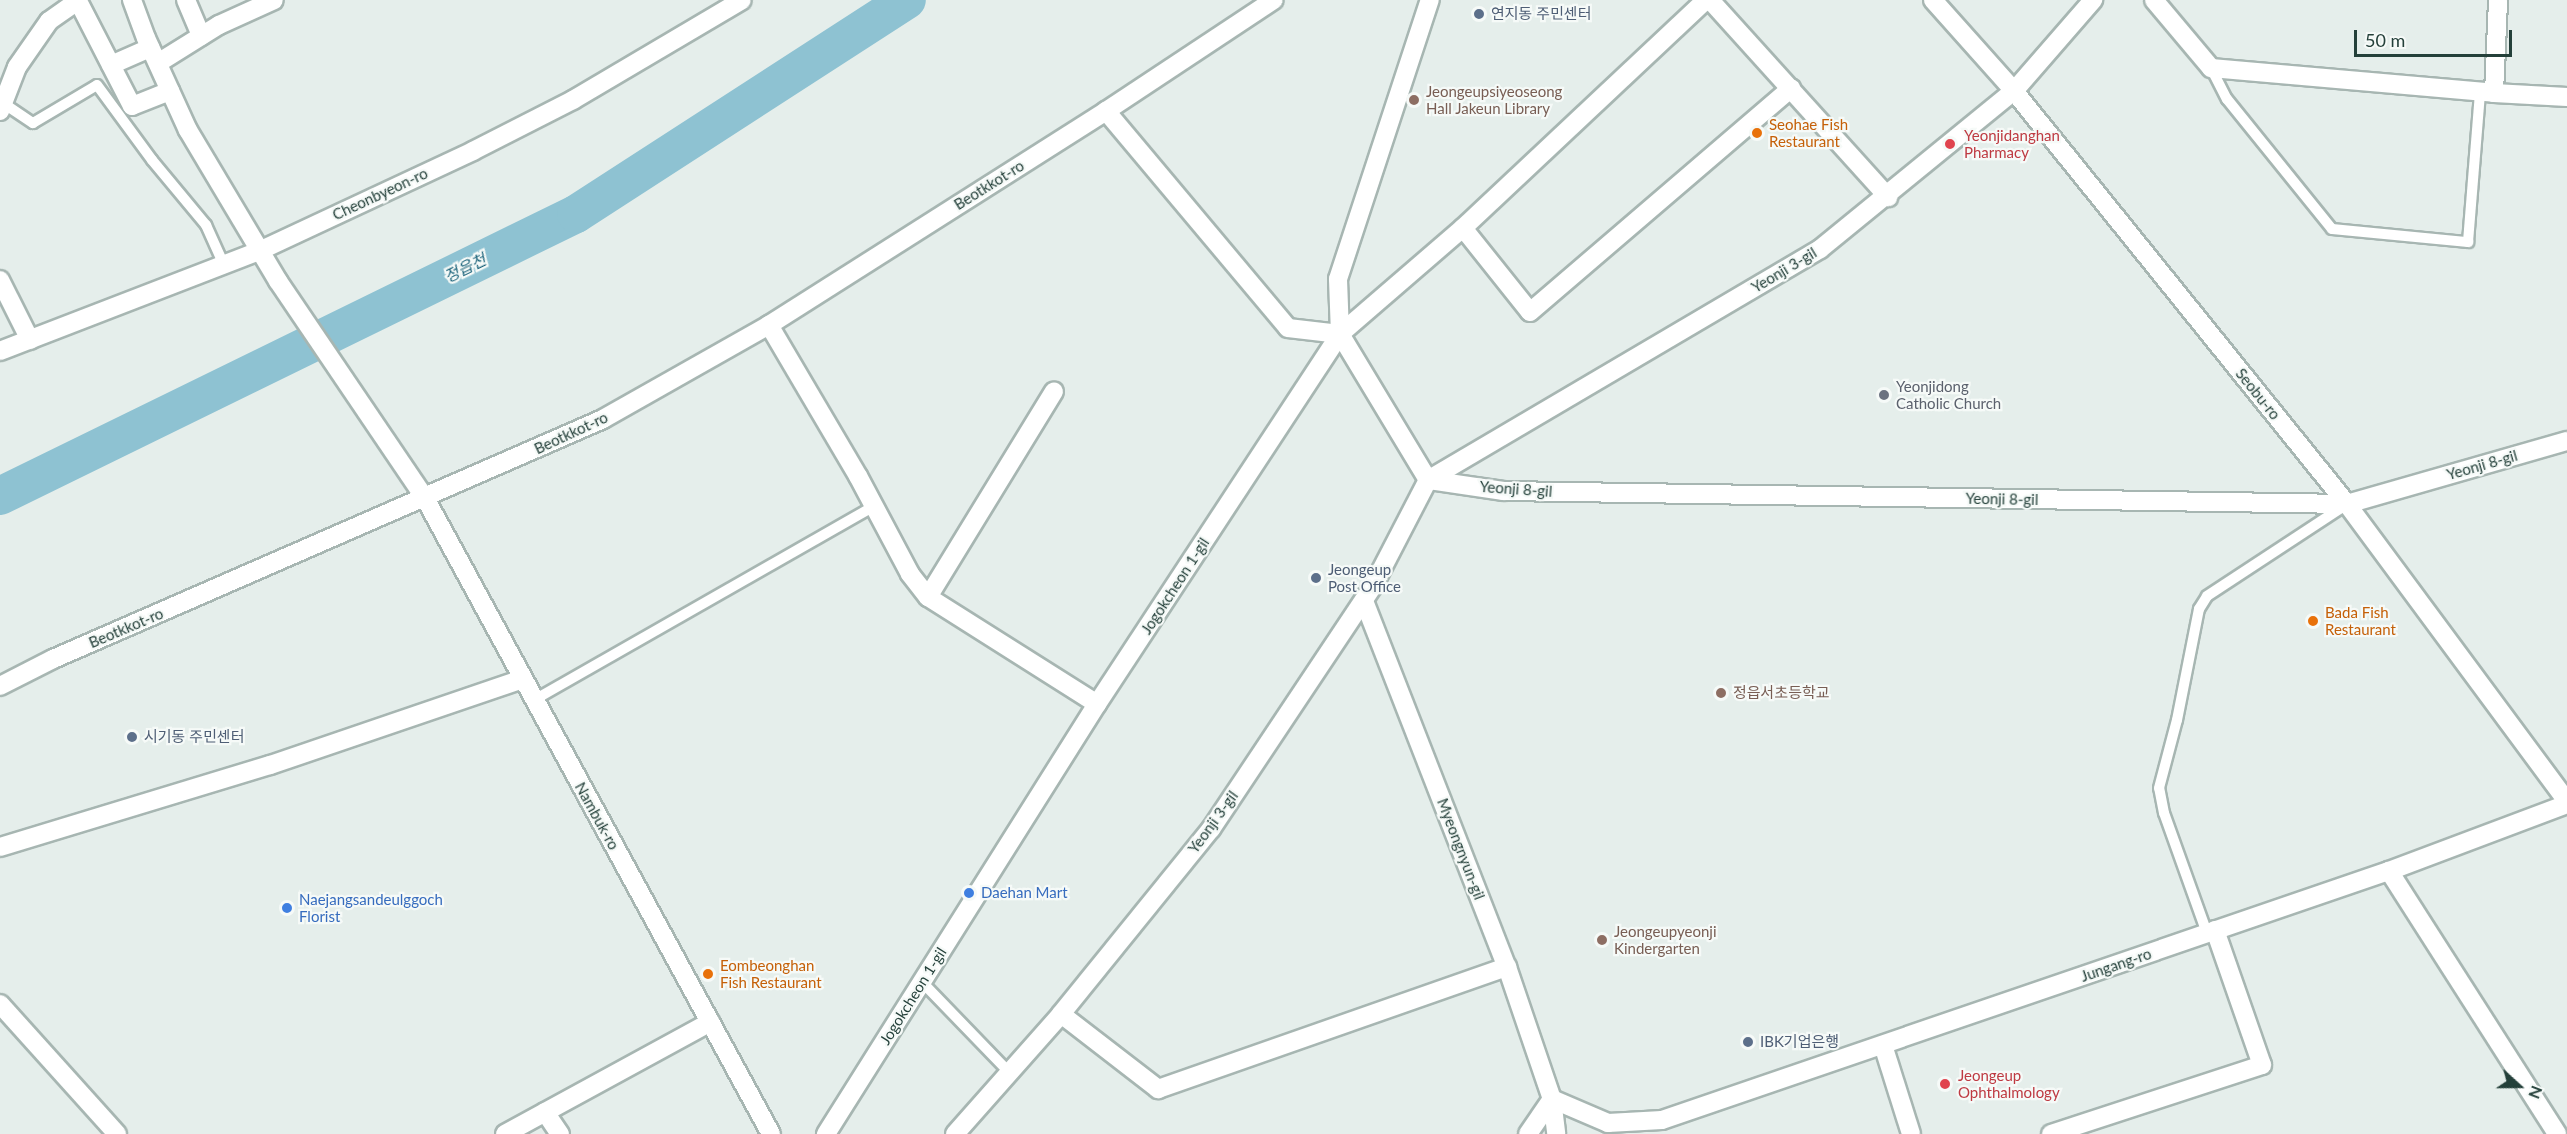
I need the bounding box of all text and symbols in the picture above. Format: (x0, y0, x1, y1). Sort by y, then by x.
place label: 연지동 주민센터 (1491, 5, 1591, 23)
marker: 연지동 주민센터 (1472, 7, 1486, 21)
scale bar (2357, 18, 2514, 56)
text: 50 m (2365, 29, 2405, 51)
place label: Jeongeupsiyeoseong Hall Jakeun Library (1426, 82, 1562, 117)
marker: Jeongeupsiyeoseong Hall Jakeun Library (1407, 93, 1421, 107)
place label: Seohae Fish Restaurant (1769, 115, 1848, 150)
marker: Seohae Fish Restaurant (1750, 126, 1764, 140)
place label: Yeonjidanghan Pharmacy (1964, 126, 2060, 161)
marker: Yeonjidanghan Pharmacy (1941, 135, 1959, 153)
street label: Beotkkot-ro (951, 156, 1027, 214)
street label: Cheonbyeon-ro (330, 164, 430, 224)
street label: Yeonji 3-gil (1748, 244, 1820, 296)
water label: 정읍천 (441, 250, 489, 286)
street label: Seobu-ro (2232, 365, 2284, 423)
place label: Yeonjidong Catholic Church (1896, 377, 2001, 412)
marker: Yeonjidong Catholic Church (1877, 388, 1891, 402)
street label: Beotkkot-ro (531, 408, 611, 458)
street label: Yeonji 8-gil (2445, 446, 2519, 484)
street label: Yeonji 8-gil (1479, 477, 1553, 501)
street label: Yeonji 8-gil (1965, 489, 2039, 509)
street label: Jogokcheon 1-gil (1137, 534, 1213, 638)
place label: Jeongeup Post Office (1328, 560, 1401, 595)
marker: Jeongeup Post Office (1309, 571, 1323, 585)
place label: Bada Fish Restaurant (2325, 603, 2396, 638)
street label: Beotkkot-ro (86, 604, 166, 652)
marker: Bada Fish Restaurant (2306, 614, 2320, 628)
place label: 정읍서초등학교 (1733, 684, 1830, 702)
marker: 정읍서초등학교 (1714, 686, 1728, 700)
place label: 시기동 주민센터 (144, 728, 244, 746)
marker: 시기동 주민센터 (125, 730, 139, 744)
street label: Nambuk-ro (571, 779, 623, 853)
street label: Yeonji 3-gil (1184, 787, 1242, 857)
street label: Myeongnyun-gil (1433, 796, 1489, 902)
place label: Daehan Mart (981, 884, 1068, 902)
marker: Daehan Mart (962, 886, 976, 900)
place label: Naejangsandeulggoch Florist (299, 890, 443, 925)
marker: Naejangsandeulggoch Florist (280, 901, 294, 915)
place label: Jeongeupyeonji Kindergarten (1614, 922, 1717, 957)
marker: Jeongeupyeonji Kindergarten (1595, 933, 1609, 947)
street label: Jogokcheon 1-gil (876, 944, 950, 1048)
street label: Jungang-ro (2078, 945, 2154, 985)
place label: Eombeonghan Fish Restaurant (720, 956, 822, 991)
marker: Eombeonghan Fish Restaurant (701, 967, 715, 981)
place label: IBK기업은행 (1760, 1033, 1839, 1051)
marker: IBK기업은행 (1741, 1035, 1755, 1049)
north arrow (2489, 1056, 2549, 1116)
place label: Jeongeup Ophthalmology (1958, 1066, 2060, 1101)
marker: Jeongeup Ophthalmology (1936, 1075, 1954, 1093)
text: N (2525, 1083, 2547, 1102)

